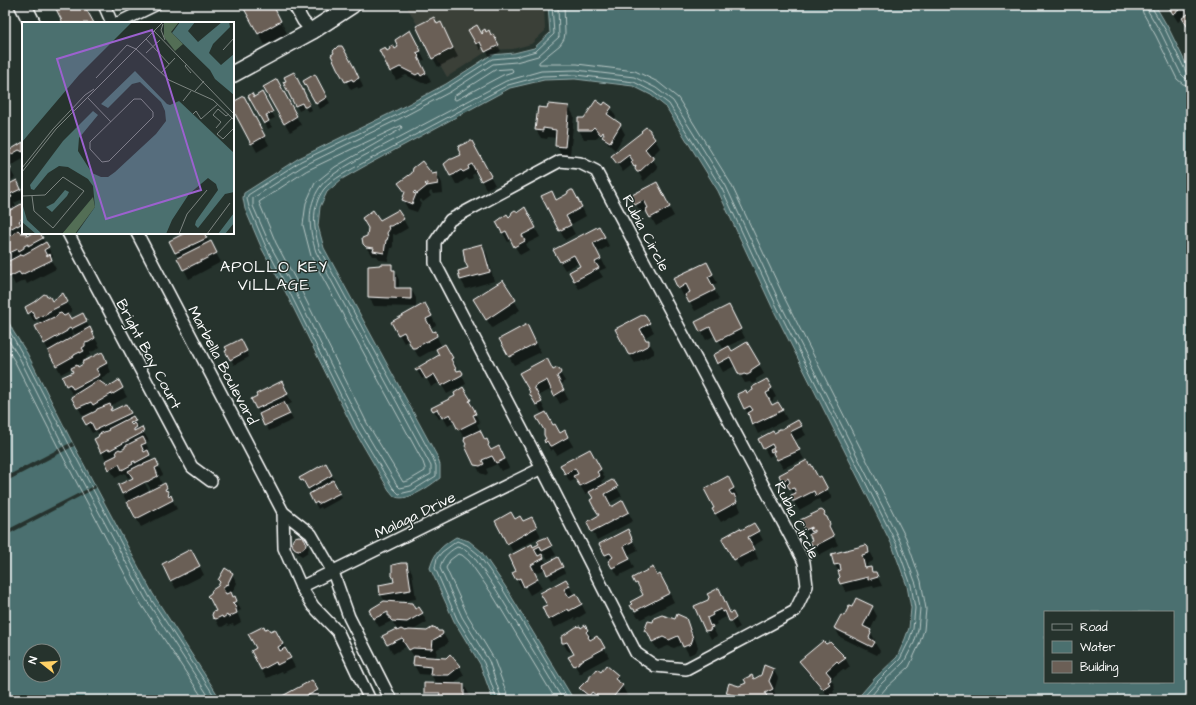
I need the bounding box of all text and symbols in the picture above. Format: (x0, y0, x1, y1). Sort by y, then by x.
inset map (22, 22, 234, 234)
street label: Rubia Circle (617, 191, 674, 275)
district label: APOLLO KEY VILLAGE (220, 256, 328, 296)
street label: Bright Bay Court (110, 295, 186, 413)
street label: Marbella Boulevard (182, 302, 263, 429)
street label: Rubia Circle (769, 478, 824, 562)
street label: Malaga Drive (371, 487, 460, 545)
legend (1044, 611, 1174, 683)
text: Road (1080, 619, 1108, 636)
text: Water (1080, 639, 1116, 656)
north arrow (22, 643, 62, 683)
text: N (25, 655, 41, 666)
text: Building (1080, 659, 1118, 677)

